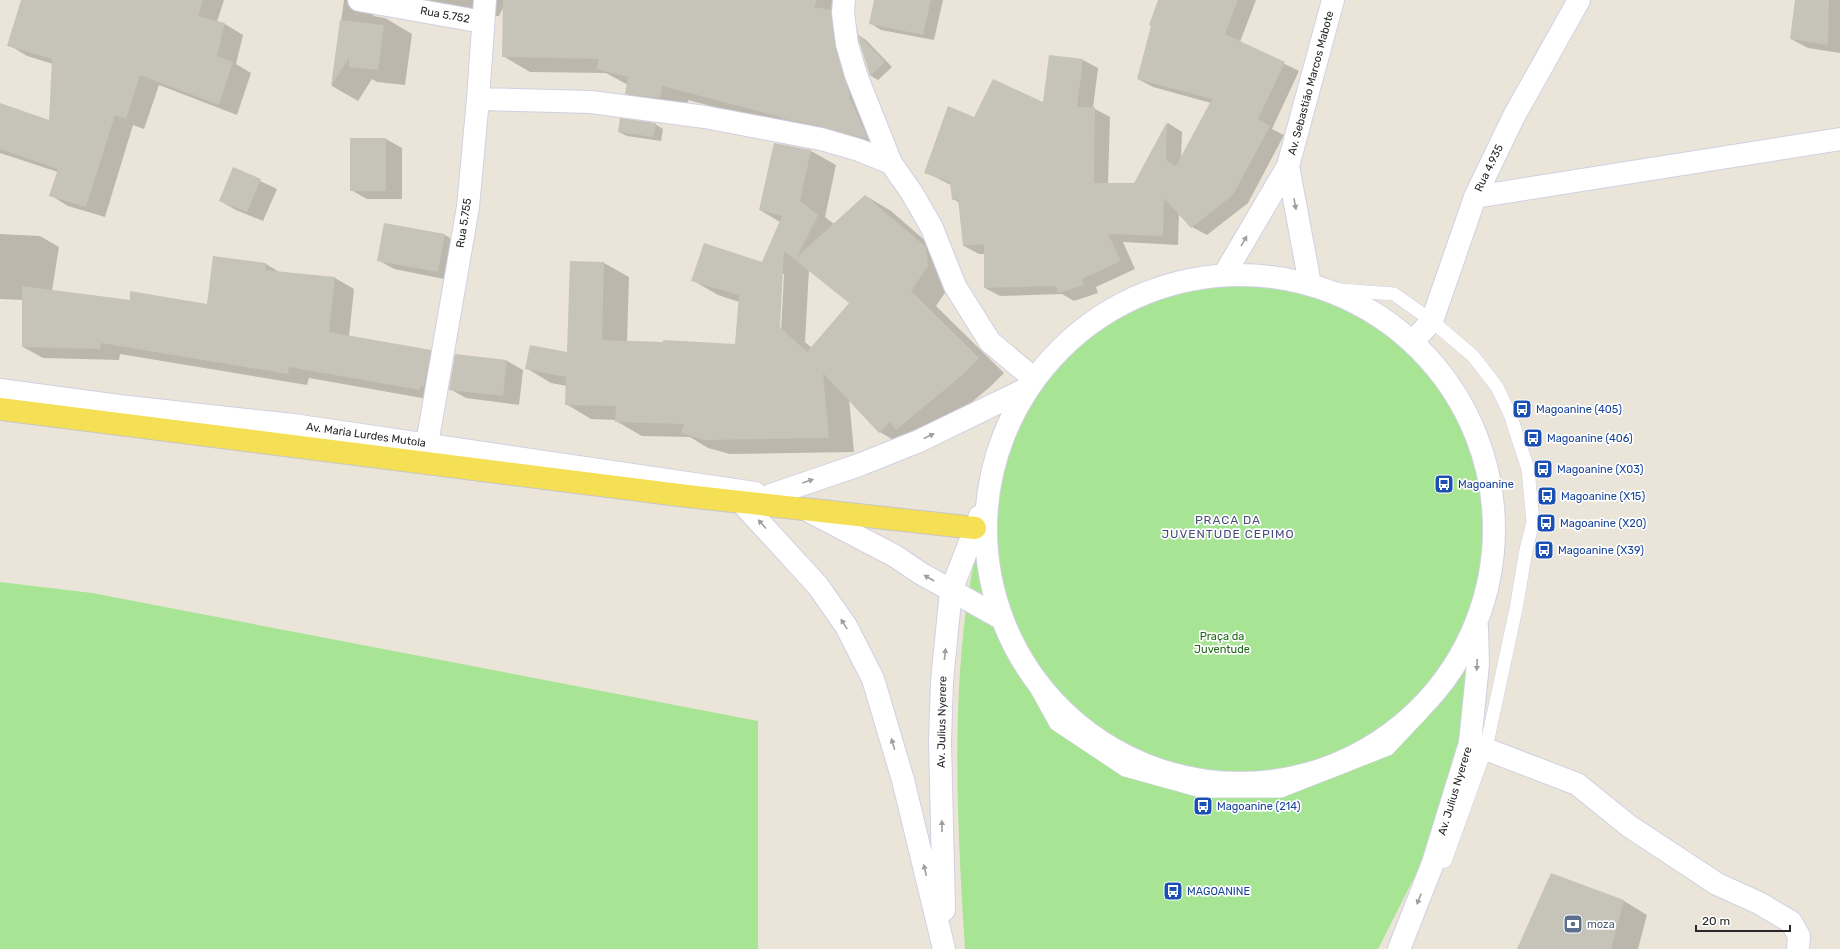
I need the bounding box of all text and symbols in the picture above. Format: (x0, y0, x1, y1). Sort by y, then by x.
street label: Rua 5.752 (419, 4, 471, 26)
street label: Av. Sebastião Marcos Mabote (1285, 9, 1337, 157)
street label: Rua 4.935 (1472, 142, 1506, 194)
street label: Rua 5.755 (454, 197, 474, 249)
one-way arrow (1292, 198, 1298, 210)
one-way arrow (1240, 236, 1248, 246)
bus stop icon: Magoanine (405) (1511, 398, 1533, 420)
place label: Magoanine (405) (1536, 403, 1622, 416)
street label: Av. Maria Lurdes Mutola (305, 420, 427, 450)
bus stop icon: Magoanine (406) (1522, 427, 1544, 449)
place label: Magoanine (406) (1547, 432, 1633, 445)
one-way arrow (924, 433, 935, 439)
bus stop icon: Magoanine (X03) (1532, 458, 1554, 480)
place label: Magoanine (X03) (1557, 463, 1644, 476)
bus stop icon: Magoanine (1433, 473, 1455, 495)
one-way arrow (802, 478, 814, 484)
place label: Magoanine (1458, 478, 1514, 491)
bus stop icon: Magoanine (X15) (1536, 485, 1558, 507)
place label: Magoanine (X15) (1561, 490, 1645, 503)
bus stop icon: Magoanine (X20) (1535, 512, 1557, 534)
district label: PRACA DA JUVENTUDE CEPIMO (1161, 513, 1295, 541)
place label: Magoanine (X20) (1560, 517, 1646, 530)
one-way arrow (757, 519, 766, 530)
bus stop icon: Magoanine (X39) (1533, 539, 1555, 561)
place label: Magoanine (X39) (1558, 544, 1644, 557)
one-way arrow (923, 574, 935, 581)
one-way arrow (841, 618, 848, 630)
park label: Praça da Juventude (1194, 630, 1250, 656)
one-way arrow (941, 648, 948, 660)
one-way arrow (1474, 659, 1480, 672)
street label: Av. Julius Nyerere (935, 676, 949, 768)
one-way arrow (890, 738, 896, 750)
street label: Av. Julius Nyerere (1435, 745, 1475, 837)
bus stop icon: Magoanine (214) (1192, 795, 1214, 817)
place label: Magoanine (214) (1217, 800, 1301, 813)
one-way arrow (939, 819, 945, 832)
one-way arrow (921, 864, 927, 876)
bus stop icon: MAGOANINE (1162, 880, 1184, 902)
place label: MAGOANINE (1187, 885, 1250, 898)
one-way arrow (1415, 894, 1421, 906)
scale bar (1696, 907, 1790, 933)
bank icon: moza (1562, 913, 1584, 935)
text: 20 m (1702, 914, 1730, 928)
place label: moza (1587, 918, 1615, 931)

